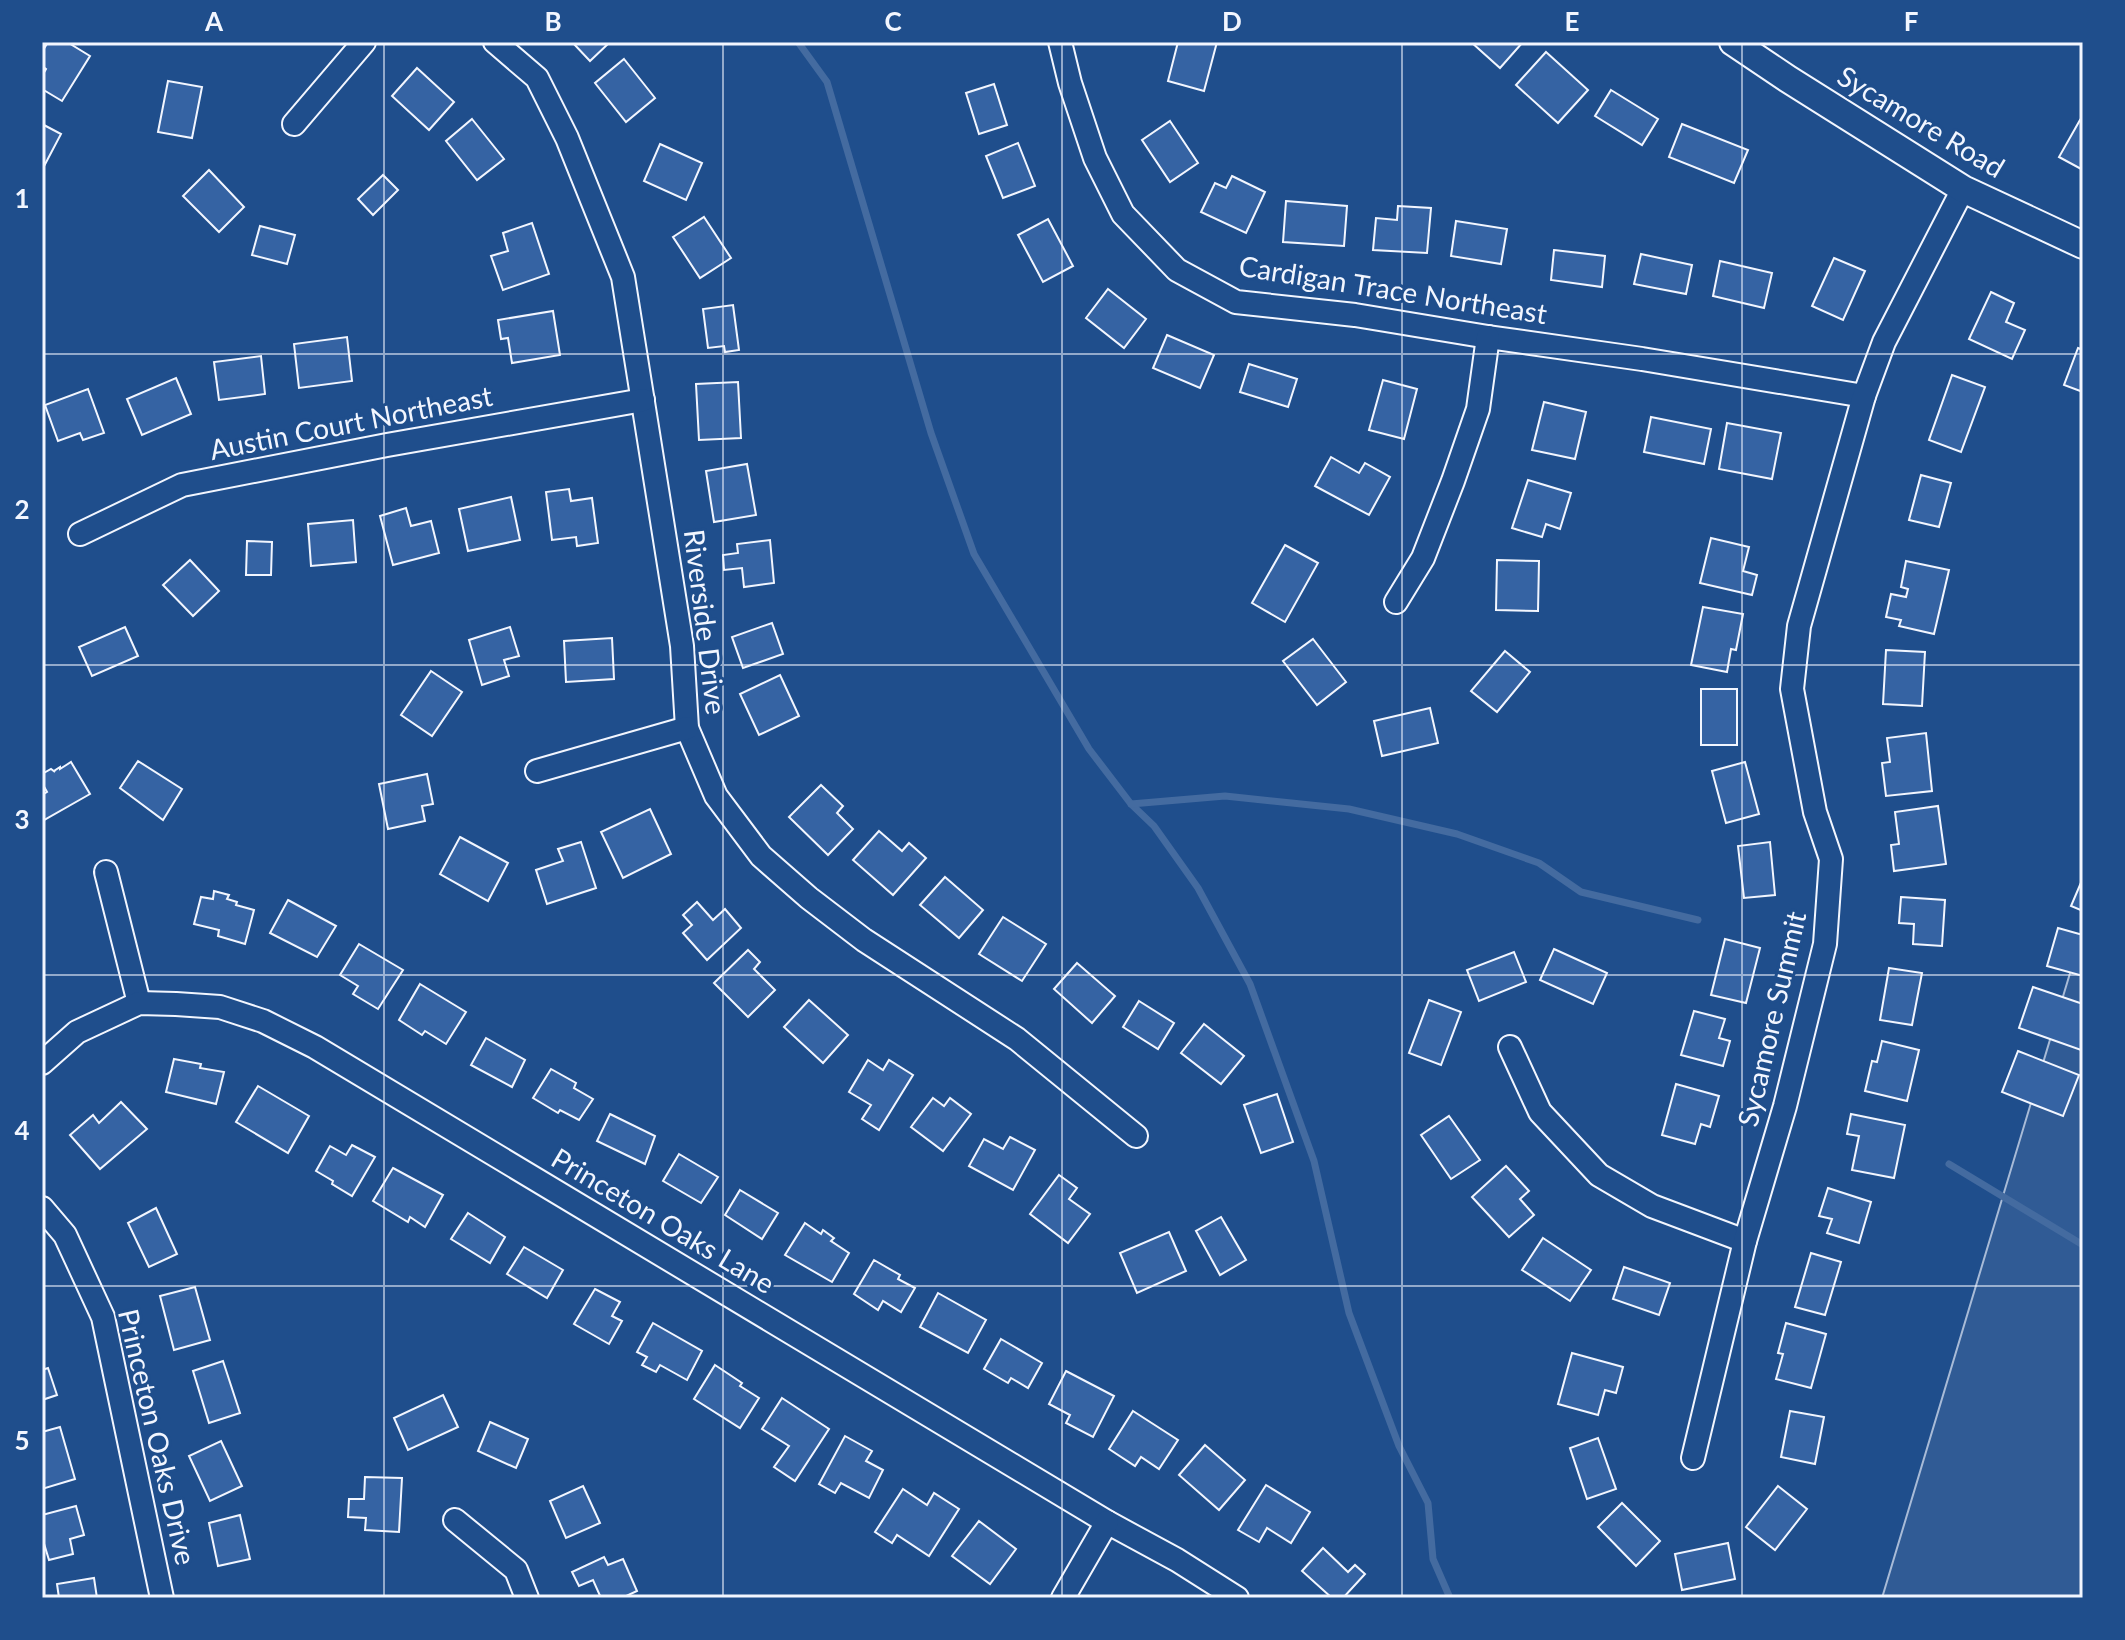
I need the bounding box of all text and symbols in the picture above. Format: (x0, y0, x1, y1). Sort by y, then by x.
text: A (204, 5, 224, 37)
text: B (544, 5, 562, 37)
text: C (884, 5, 902, 37)
text: D (1222, 5, 1242, 37)
text: E (1565, 5, 1579, 37)
text: F (1904, 5, 1918, 37)
street label: Sycamore Road (1832, 58, 2011, 184)
text: 1 (14, 182, 30, 214)
street label: Cardigan Trace Northeast (1237, 248, 1549, 330)
street label: Austin Court Northeast (207, 378, 495, 466)
text: 2 (14, 493, 30, 525)
street label: Riverside Drive (678, 527, 734, 716)
text: 3 (14, 803, 30, 835)
street label: Sycamore Summit (1730, 908, 1812, 1130)
text: 4 (14, 1114, 30, 1146)
street label: Princeton Oaks Lane (546, 1140, 781, 1300)
street label: Princeton Oaks Drive (112, 1305, 204, 1568)
text: 5 (14, 1424, 30, 1456)

